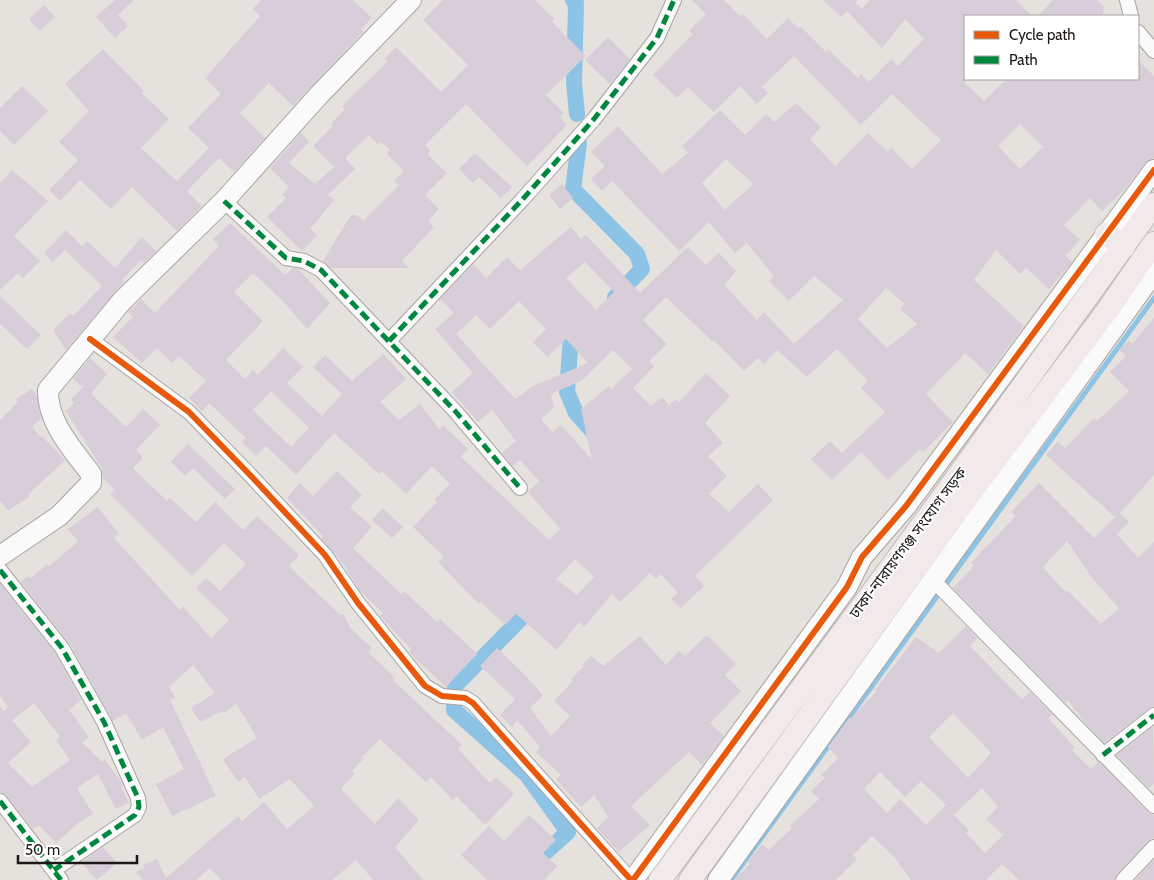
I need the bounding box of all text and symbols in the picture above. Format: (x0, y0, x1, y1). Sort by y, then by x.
legend (964, 15, 1139, 80)
text: Cycle path (1009, 26, 1075, 44)
text: Path (1009, 51, 1038, 69)
street label: ঢাকা-নারায়ণগঞ্জ সংযোগ সড়ক (845, 464, 971, 623)
scale bar (18, 832, 136, 864)
text: 50 m (25, 841, 60, 859)

